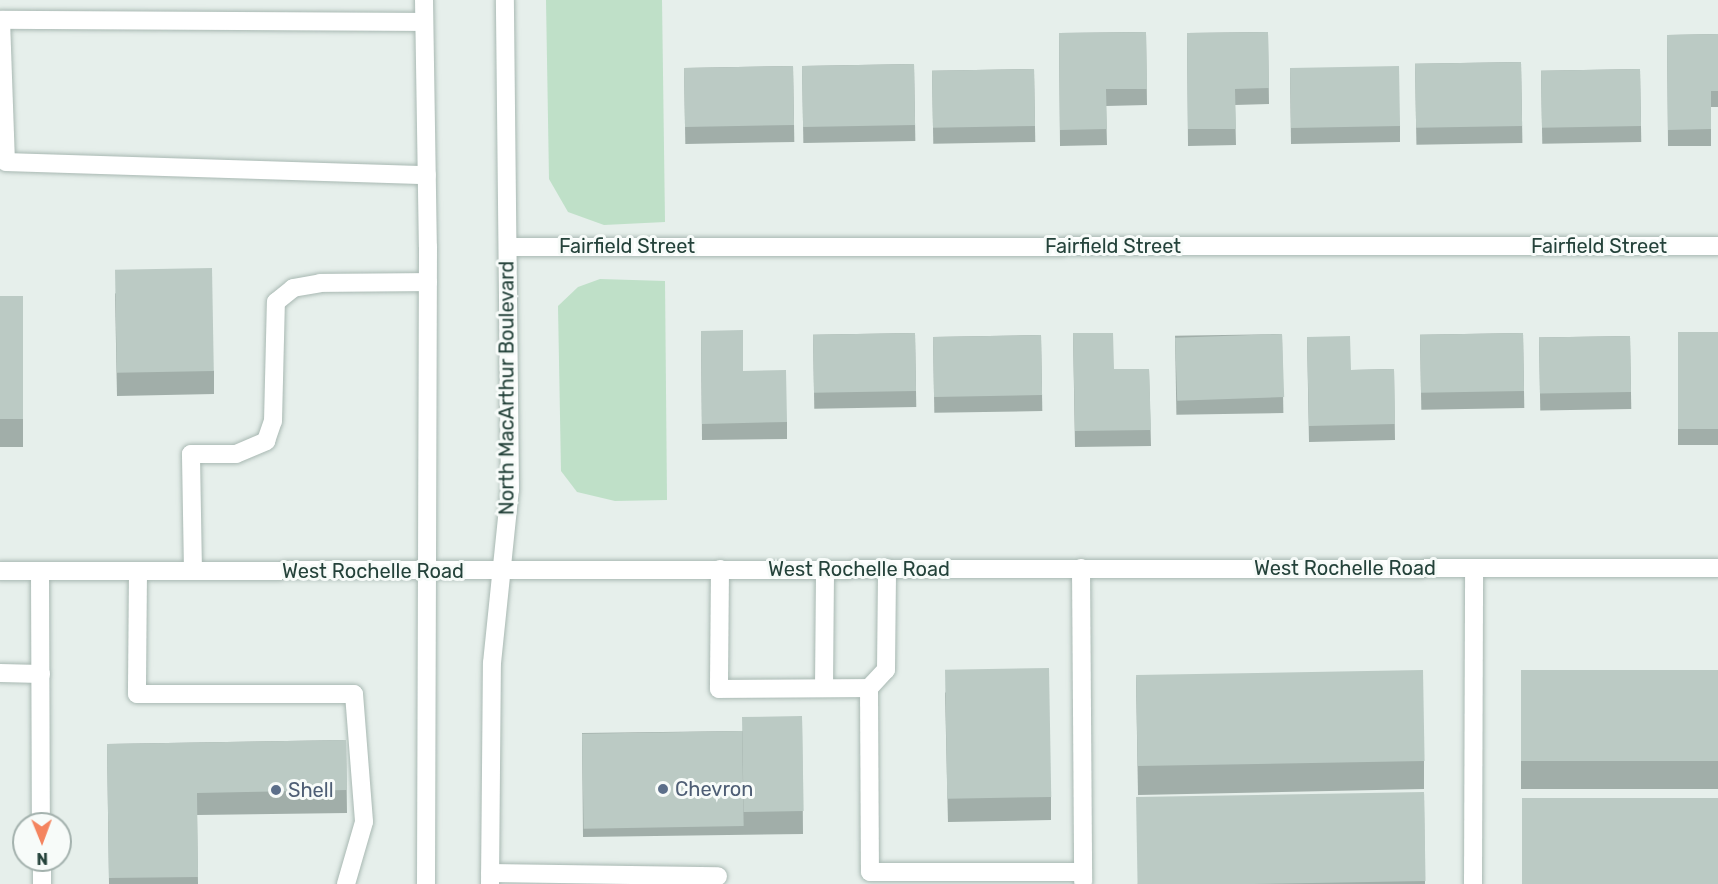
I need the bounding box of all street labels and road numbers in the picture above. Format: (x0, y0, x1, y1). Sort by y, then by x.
street label: Fairfield Street (559, 234, 695, 258)
street label: Fairfield Street (1045, 234, 1181, 258)
street label: Fairfield Street (1531, 234, 1667, 258)
street label: North MacArthur Boulevard (495, 261, 519, 515)
street label: West Rochelle Road (1254, 556, 1436, 580)
street label: West Rochelle Road (768, 557, 950, 581)
street label: West Rochelle Road (282, 559, 464, 583)

